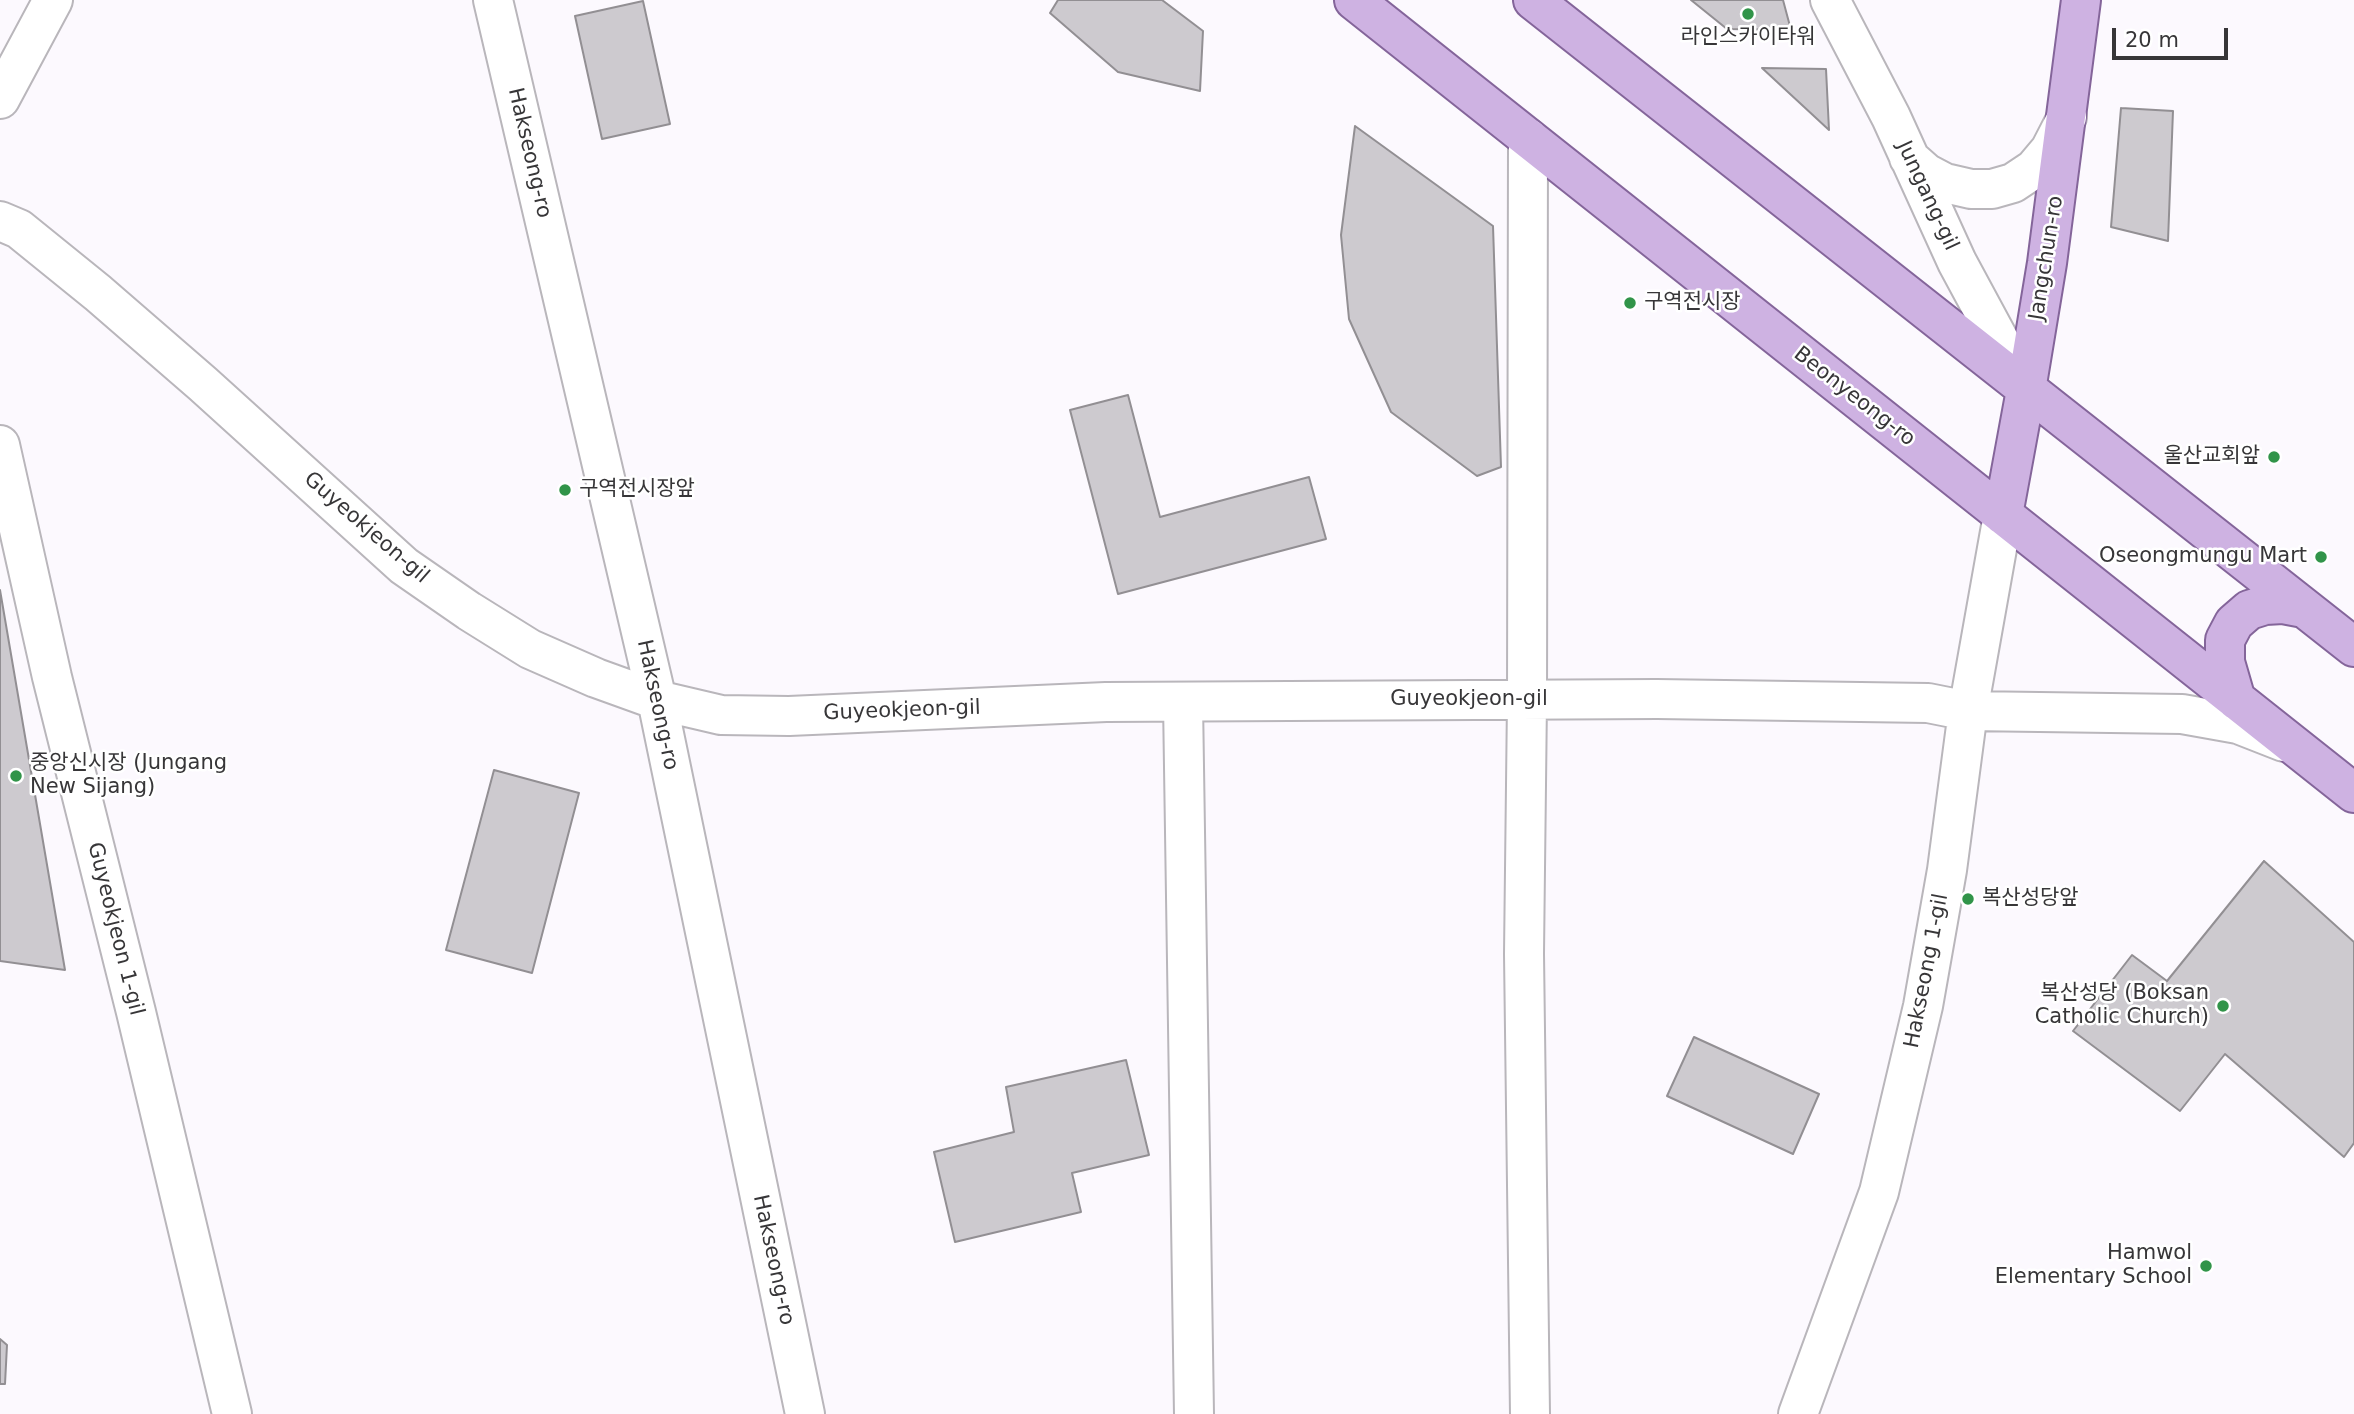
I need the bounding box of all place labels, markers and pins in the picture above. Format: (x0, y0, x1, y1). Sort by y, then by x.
marker: 라인스카이타워 (1740, 6, 1756, 22)
place label: 라인스카이타워 (1680, 25, 1816, 51)
place label: 구역전시장 (1644, 290, 1741, 316)
marker: 구역전시장 (1622, 295, 1638, 311)
place label: 울산교회앞 (2163, 444, 2260, 470)
marker: 울산교회앞 (2266, 449, 2282, 465)
place label: 구역전시장앞 (579, 477, 695, 503)
marker: 구역전시장앞 (557, 482, 573, 498)
place label: Oseongmungu Mart (2099, 544, 2307, 570)
marker: Oseongmungu Mart (2313, 549, 2329, 565)
place label: 중앙신시장 (Jungang New Sijang) (30, 751, 227, 801)
marker: 중앙신시장 (Jungang New Sijang) (8, 768, 24, 784)
place label: 복산성당앞 (1982, 886, 2079, 912)
marker: 복산성당앞 (1960, 891, 1976, 907)
place label: 복산성당 (Boksan Catholic Church) (2035, 981, 2209, 1031)
marker: 복산성당 (Boksan Catholic Church) (2215, 998, 2231, 1014)
place label: Hamwol Elementary School (1995, 1241, 2192, 1291)
marker: Hamwol Elementary School (2198, 1258, 2214, 1274)

